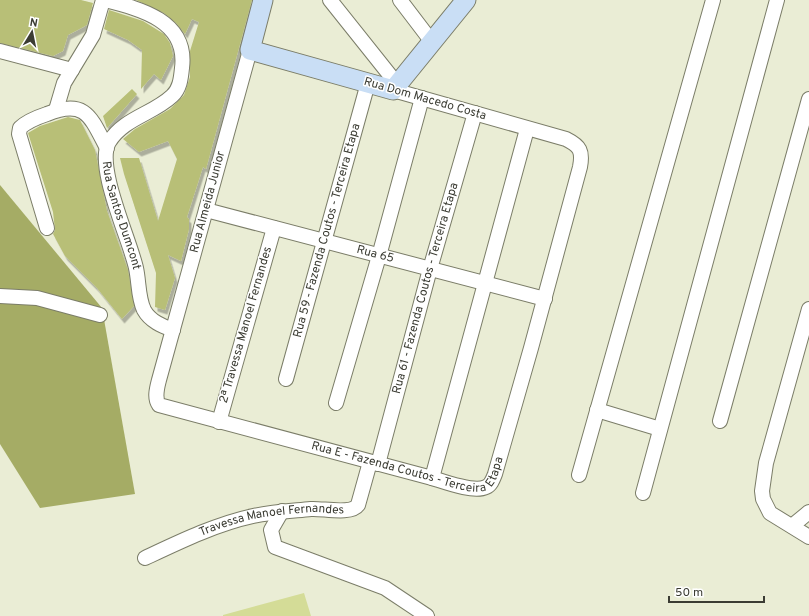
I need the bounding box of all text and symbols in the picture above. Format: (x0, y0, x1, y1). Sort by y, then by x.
north arrow (12, 12, 52, 52)
text: N (28, 16, 39, 31)
street label: Rua Dom Macedo Costa (362, 74, 488, 124)
street label: Rua 59 - Fazenda Coutos - Terceira Etapa (290, 122, 364, 339)
street label: Rua Almeida Junior (187, 149, 229, 255)
street label: Rua Santos Dumcont (98, 160, 144, 271)
street label: Rua 61 - Fazenda Coutos - Terceira Etapa (389, 181, 462, 396)
street label: Rua 65 (355, 242, 396, 267)
street label: 2ª Travessa Manoel Fernandes (216, 245, 276, 405)
street label: Rua E - Fazenda Coutos - Terceira Etapa (296, 437, 510, 459)
text: Rua E - Fazenda Coutos - Terceira Etapa (309, 438, 508, 497)
street label: Travessa Manoel Fernandes (197, 501, 344, 541)
scale bar (669, 578, 764, 604)
text: 50 m (675, 585, 703, 601)

